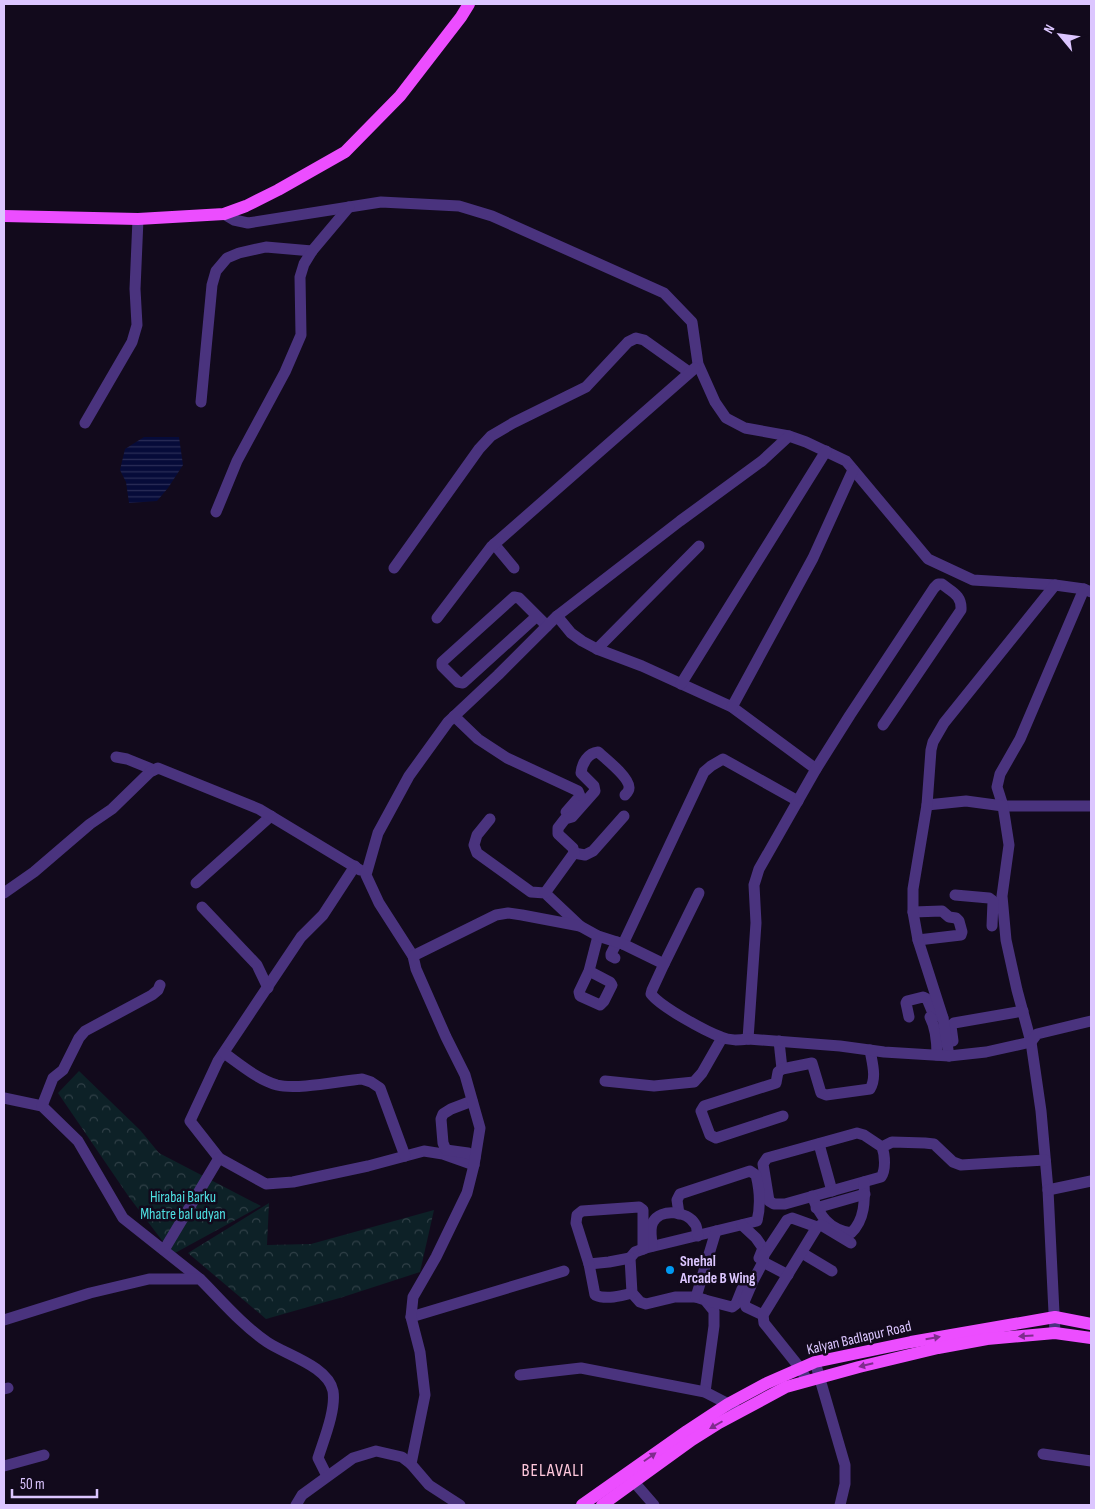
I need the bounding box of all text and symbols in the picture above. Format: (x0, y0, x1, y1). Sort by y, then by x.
north arrow (1035, 10, 1085, 60)
text: N (1040, 22, 1058, 36)
park label: Hirabai Barku Mhatre bal udyan (140, 1188, 226, 1224)
place label: Snehal Arcade B Wing (679, 1252, 756, 1288)
marker: Snehal Arcade B Wing (664, 1264, 676, 1276)
street label: Kalyan Badlapur Road (805, 1317, 913, 1359)
one-way arrow (1017, 1332, 1033, 1340)
one-way arrow (925, 1334, 941, 1342)
one-way arrow (859, 1361, 874, 1369)
one-way arrow (710, 1420, 723, 1429)
one-way arrow (643, 1452, 657, 1462)
district label: BELAVALI (521, 1460, 585, 1481)
scale bar (12, 1466, 98, 1498)
text: 50 m (20, 1475, 45, 1494)

